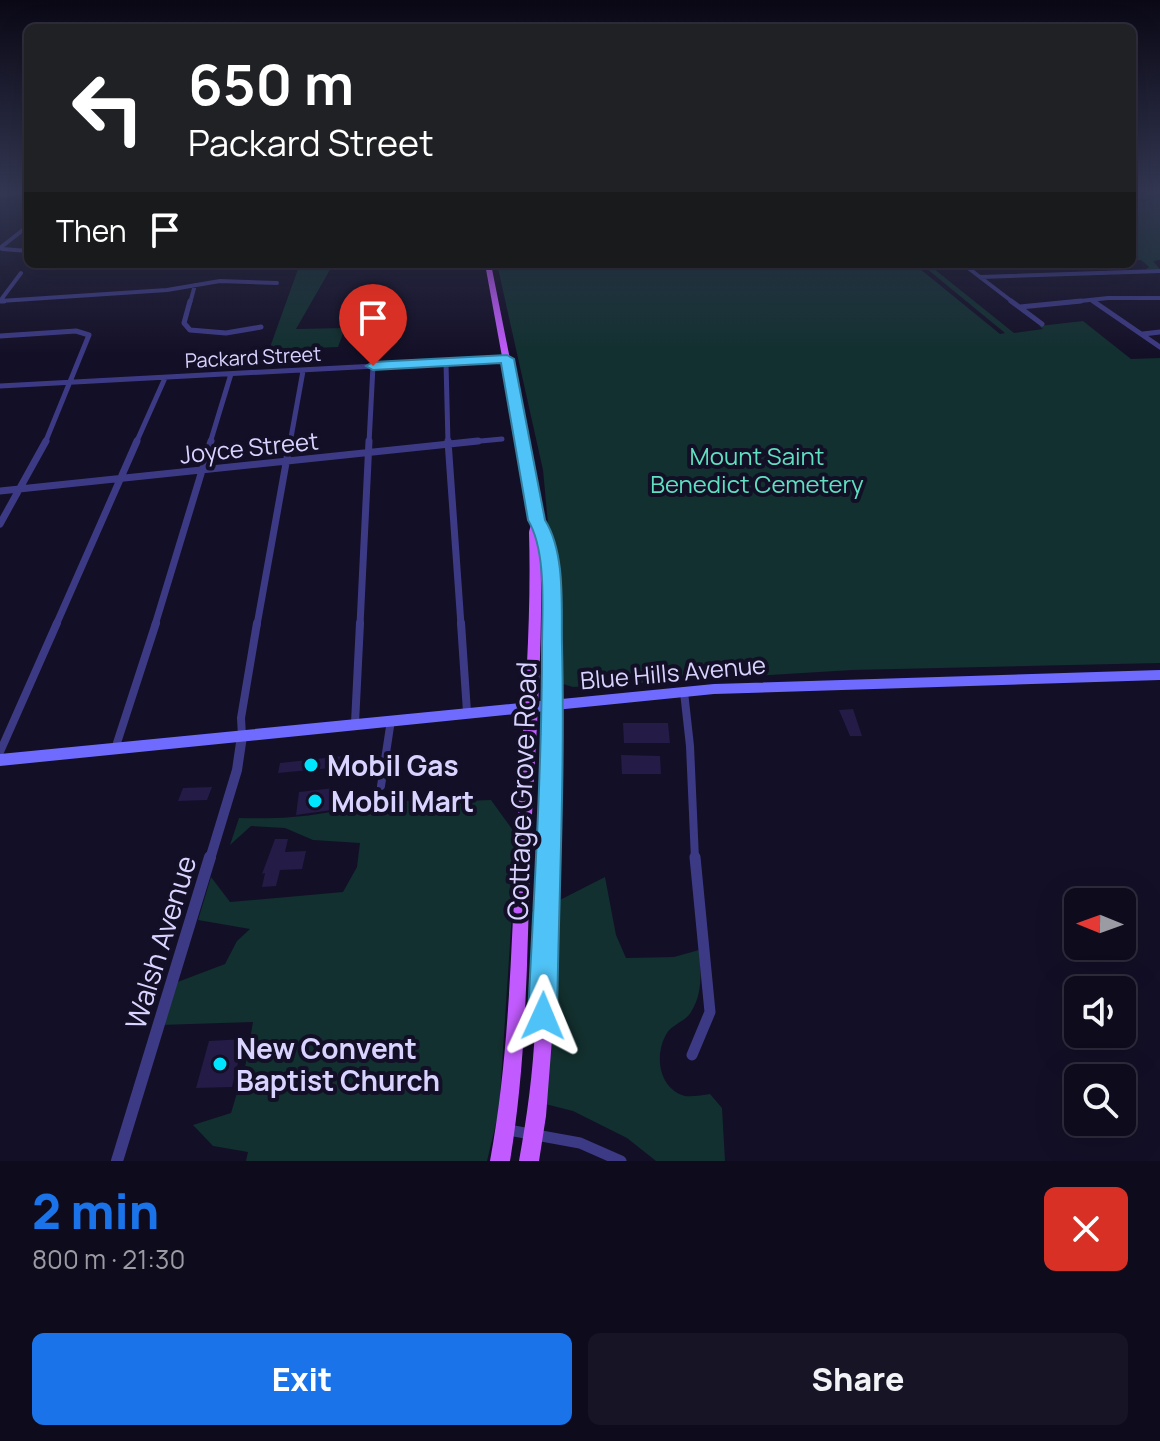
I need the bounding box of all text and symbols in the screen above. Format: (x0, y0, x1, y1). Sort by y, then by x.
text: 650 m (188, 45, 354, 122)
icon: left (56, 56, 160, 160)
text: Packard Street (188, 118, 434, 167)
icon: arrive (143, 208, 187, 252)
text: Then (56, 210, 127, 251)
pin (339, 284, 407, 366)
icon: arrive (351, 296, 395, 340)
street label: Packard Street (184, 340, 322, 374)
street label: Joyce Street (178, 423, 320, 471)
park label: Mount Saint Benedict Cemetery (650, 439, 864, 500)
street label: Blue Hills Avenue (579, 647, 767, 697)
street label: Cottage Grove Road (497, 661, 545, 921)
place label: Mobil Gas (327, 746, 459, 784)
marker: Mobil Gas (302, 756, 320, 774)
place label: Mobil Mart (331, 782, 474, 820)
marker: Mobil Mart (306, 792, 324, 810)
street label: Walsh Avenue (116, 850, 204, 1034)
north arrow (1064, 888, 1136, 960)
map controls (1064, 888, 1136, 1136)
position arrow (501, 974, 585, 1058)
button: sound (1064, 976, 1136, 1048)
place label: New Convent Baptist Church (236, 1029, 440, 1099)
marker: New Convent Baptist Church (211, 1055, 229, 1073)
button: search (1064, 1064, 1136, 1136)
text: 2 min (32, 1178, 159, 1243)
button: close (1044, 1187, 1128, 1271)
text: 800 m · 21:30 (32, 1241, 185, 1277)
button: Exit (32, 1333, 572, 1425)
button: Share (588, 1333, 1128, 1425)

